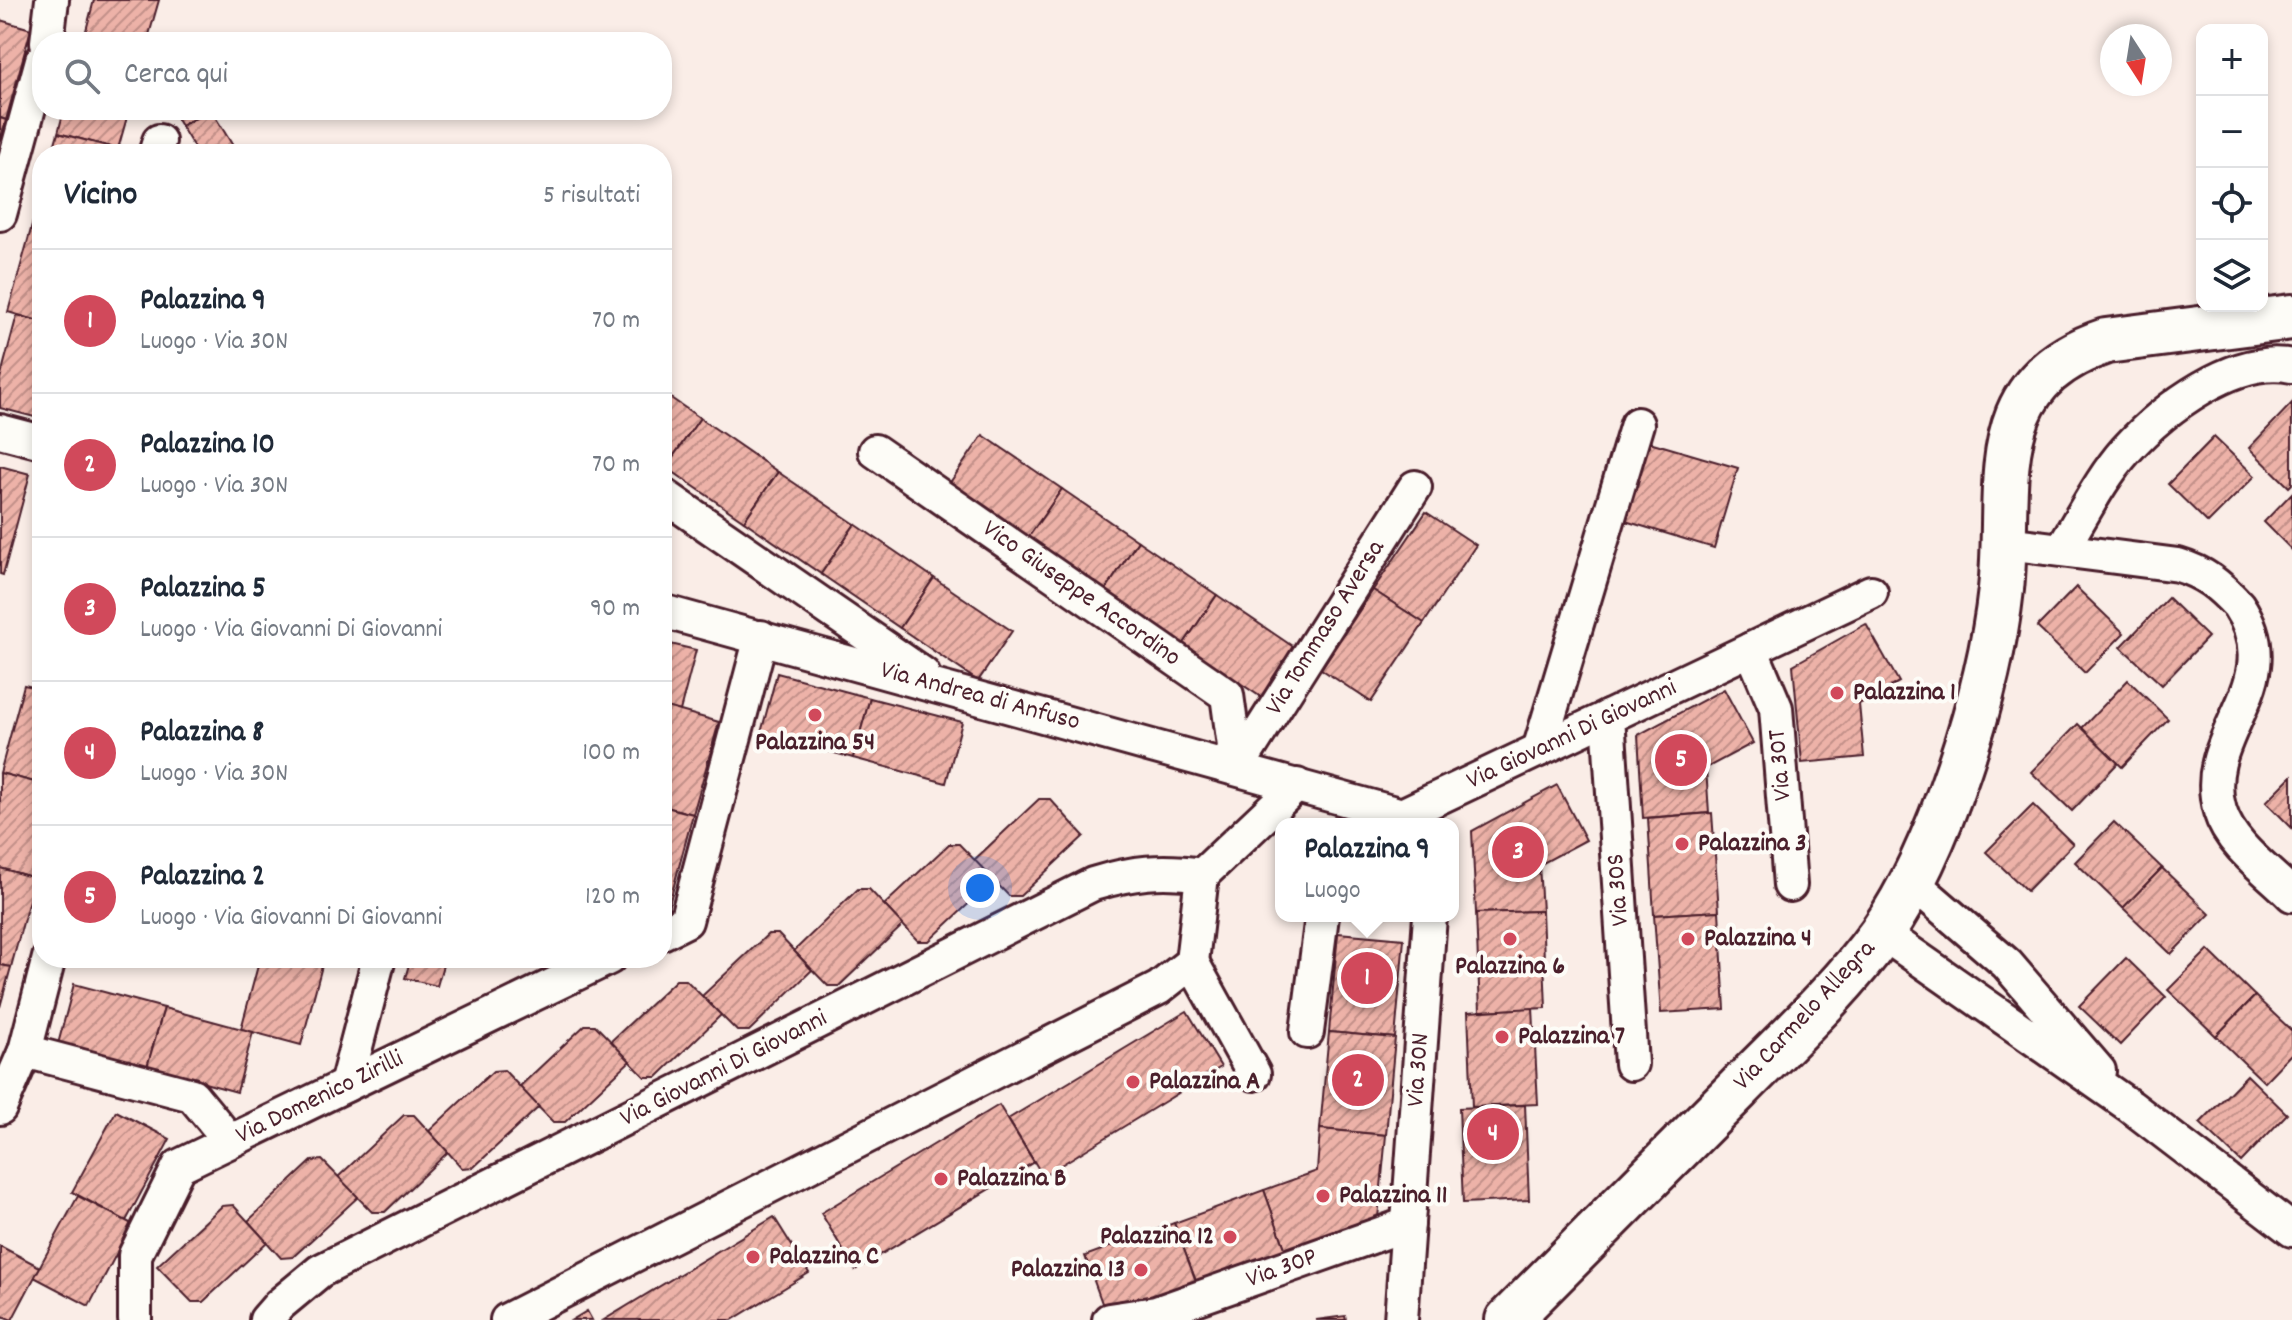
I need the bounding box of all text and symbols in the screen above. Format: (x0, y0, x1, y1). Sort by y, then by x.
north arrow (2100, 24, 2172, 96)
map controls (2196, 24, 2268, 312)
button: + (2196, 24, 2268, 96)
search box (32, 32, 672, 120)
icon: search (60, 54, 104, 98)
text: Cerca qui (124, 55, 228, 98)
button: − (2196, 96, 2268, 168)
button: locate (2196, 168, 2268, 240)
text: Vicino (64, 172, 137, 221)
text: 5 risultati (543, 178, 640, 215)
button: layers (2196, 240, 2268, 312)
text: Palazzina 9 (140, 281, 266, 324)
text: 1 (87, 303, 93, 340)
text: 70 m (592, 303, 640, 340)
text: Luogo · Via 30N (140, 324, 288, 361)
text: Palazzina 10 (140, 425, 275, 468)
text: 2 (84, 447, 96, 484)
text: 70 m (592, 447, 640, 484)
text: Luogo · Via 30N (140, 468, 288, 505)
street label: Vico Giuseppe Accordino (974, 511, 1188, 677)
street label: Via Tommaso Aversa (1257, 532, 1395, 723)
text: Palazzina 5 (140, 569, 266, 612)
text: 3 (84, 591, 96, 628)
text: 90 m (590, 591, 640, 628)
text: Luogo · Via Giovanni Di Giovanni (140, 612, 442, 649)
street label: Via Andrea di Anfuso (876, 653, 1084, 741)
street label: Via Giovanni Di Giovanni (1461, 670, 1683, 800)
place label: Palazzina 1 (1853, 675, 1956, 712)
marker: Palazzina 1 (1828, 684, 1846, 702)
marker: Palazzina 54 (806, 706, 824, 724)
text: Palazzina 8 (140, 713, 264, 756)
place label: Palazzina 54 (755, 725, 875, 762)
street label: Via 30T (1759, 727, 1803, 802)
pin: 5 (1655, 730, 1707, 790)
text: 4 (85, 735, 95, 772)
text: 100 m (582, 735, 640, 772)
text: Luogo · Via 30N (140, 756, 288, 793)
popup (1275, 818, 1459, 922)
pin: 3 (1492, 822, 1544, 882)
place label: Palazzina 3 (1698, 826, 1807, 863)
text: Palazzina 9 (1304, 830, 1430, 873)
marker: Palazzina 3 (1673, 835, 1691, 853)
street label: Via 30S (1598, 853, 1640, 927)
text: Palazzina 2 (140, 857, 265, 900)
your location (960, 868, 1000, 908)
text: Luogo (1304, 873, 1361, 910)
text: 5 (84, 879, 96, 916)
text: 120 m (585, 879, 640, 916)
text: Luogo · Via Giovanni Di Giovanni (140, 900, 442, 937)
place label: Palazzina 4 (1704, 921, 1812, 958)
marker: Palazzina 6 (1501, 930, 1519, 948)
marker: Palazzina 4 (1679, 930, 1697, 948)
street label: Via Carmelo Allegra (1725, 932, 1885, 1100)
pin: 1 (1341, 948, 1393, 1008)
place label: Palazzina 6 (1455, 949, 1565, 986)
street label: Via Giovanni Di Giovanni (614, 1001, 834, 1137)
place label: Palazzina 7 (1518, 1019, 1625, 1056)
marker: Palazzina 7 (1493, 1028, 1511, 1046)
street label: Via 30N (1398, 1032, 1440, 1108)
street label: Via Domenico Zirilli (230, 1041, 410, 1155)
pin: 2 (1332, 1050, 1384, 1110)
place label: Palazzina A (1149, 1064, 1260, 1101)
marker: Palazzina A (1124, 1073, 1142, 1091)
pin: 4 (1467, 1104, 1519, 1164)
place label: Palazzina B (957, 1161, 1066, 1198)
marker: Palazzina B (932, 1170, 950, 1188)
place label: Palazzina 11 (1339, 1178, 1447, 1215)
marker: Palazzina 11 (1314, 1187, 1332, 1205)
place label: Palazzina 12 (1100, 1219, 1214, 1256)
marker: Palazzina 12 (1221, 1228, 1239, 1246)
place label: Palazzina C (769, 1239, 879, 1276)
street label: Via 30P (1241, 1239, 1323, 1299)
marker: Palazzina C (744, 1248, 762, 1266)
place label: Palazzina 13 (1011, 1252, 1125, 1289)
marker: Palazzina 13 (1132, 1261, 1150, 1279)

